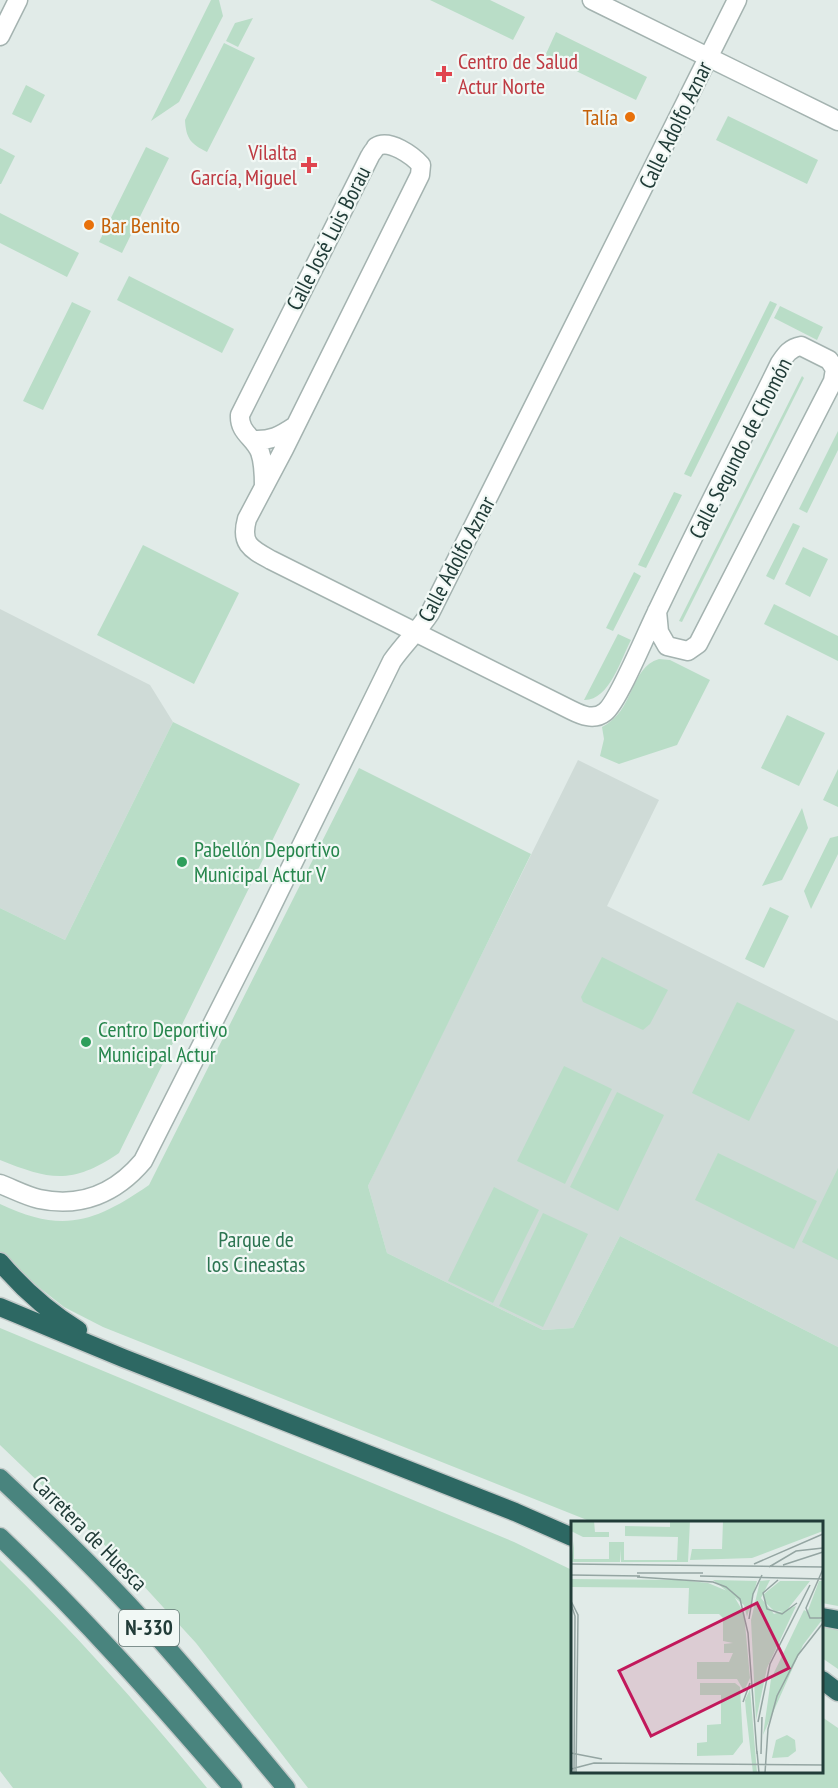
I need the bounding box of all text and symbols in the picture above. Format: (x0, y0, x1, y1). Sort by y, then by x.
place label: Centro de Salud Actur Norte (458, 47, 578, 100)
street label: Calle Adolfo Aznar (632, 57, 718, 193)
marker: Centro de Salud Actur Norte (435, 65, 453, 83)
place label: Talía (583, 103, 618, 131)
marker: Talía (623, 110, 637, 124)
place label: Vilalta García, Miguel (191, 138, 298, 191)
marker: Vilalta García, Miguel (302, 158, 316, 172)
street label: Calle José Luis Borau (280, 161, 376, 315)
place label: Bar Benito (101, 211, 180, 239)
marker: Bar Benito (82, 218, 96, 232)
street label: Calle Segundo de Chomón (682, 353, 798, 543)
street label: Calle Adolfo Aznar (411, 491, 501, 627)
place label: Pabellón Deportivo Municipal Actur V (194, 835, 340, 888)
marker: Pabellón Deportivo Municipal Actur V (175, 855, 189, 869)
place label: Centro Deportivo Municipal Actur (98, 1015, 228, 1068)
marker: Centro Deportivo Municipal Actur (79, 1035, 93, 1049)
park label: Parque de los Cineastas (207, 1225, 305, 1278)
street label: Carretera de Huesca (26, 1469, 154, 1597)
inset map (571, 1521, 823, 1773)
road number: N-330 (119, 1610, 179, 1646)

